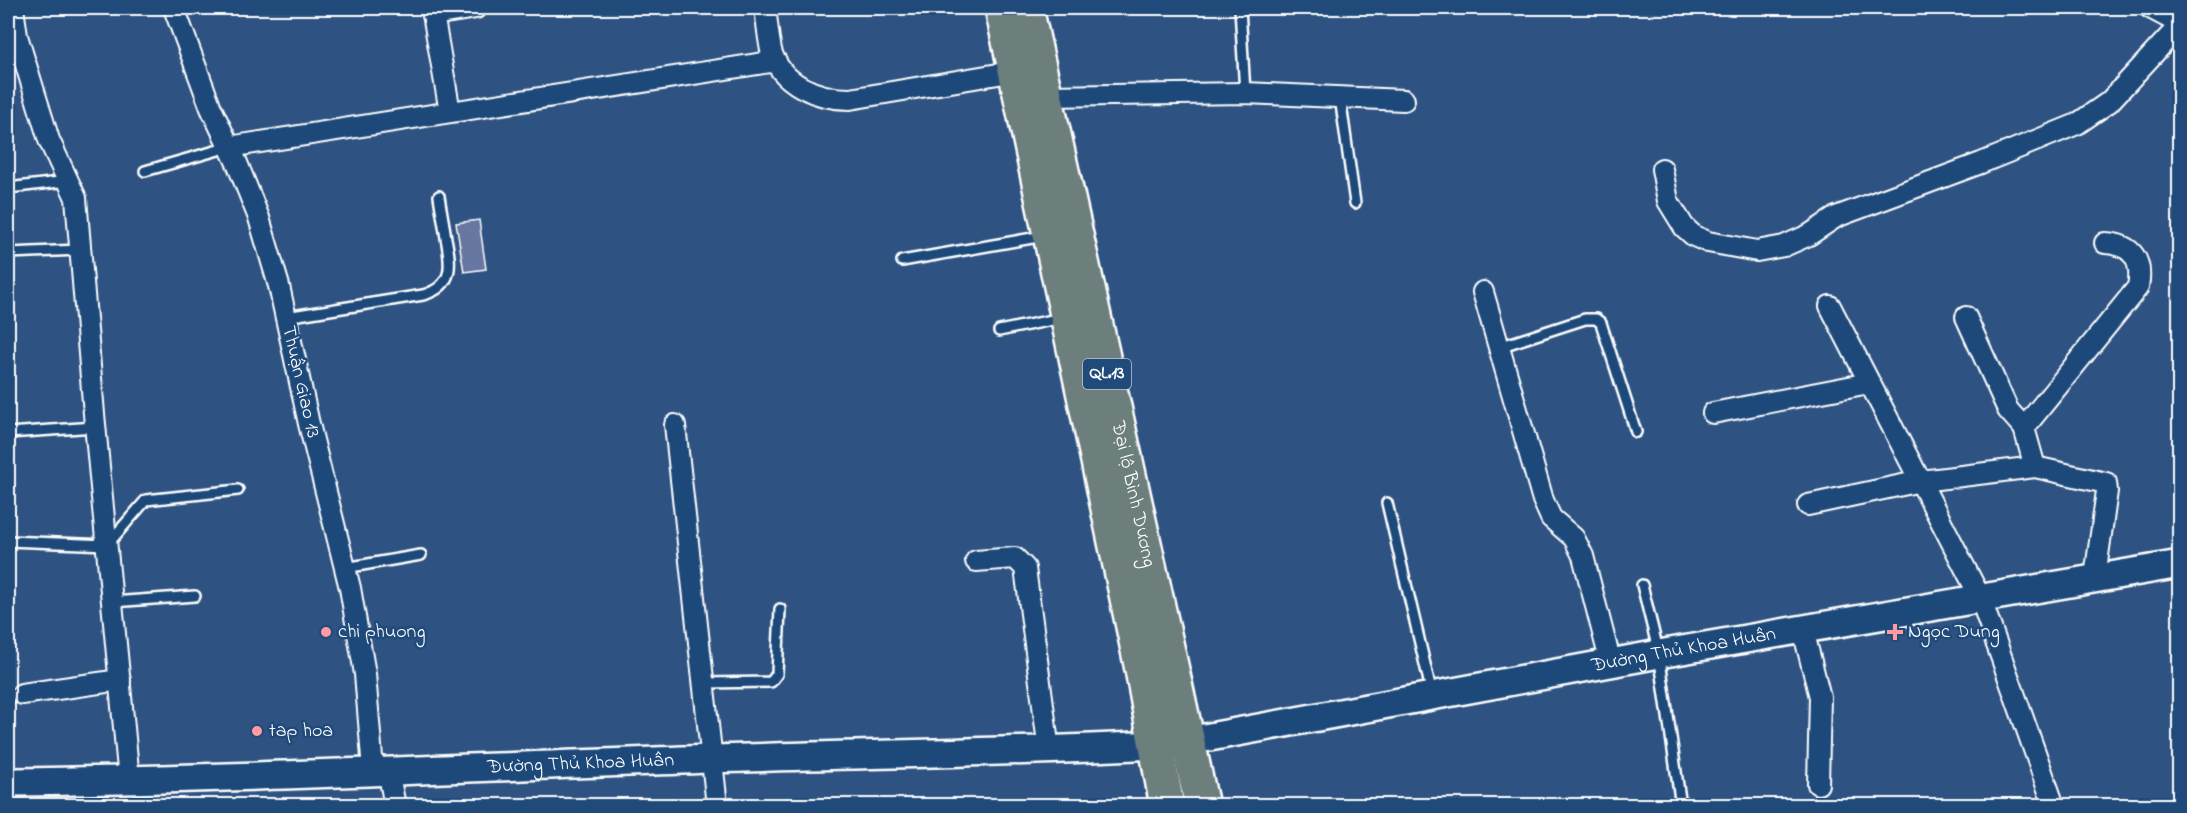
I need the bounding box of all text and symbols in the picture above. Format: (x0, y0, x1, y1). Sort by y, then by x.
street label: Thuận Giao 13 (273, 323, 327, 441)
road number: QL.13 (1083, 359, 1131, 389)
street label: Đại lộ Bình Dương (1103, 417, 1163, 570)
place label: chi phuong (338, 618, 425, 648)
place label: Ngọc Dung (1908, 618, 2000, 648)
street label: Đường Thủ Khoa Huân (1588, 620, 1778, 681)
marker: Ngọc Dung (1886, 623, 1904, 641)
marker: chi phuong (319, 625, 333, 639)
place label: tap hoa (269, 717, 333, 746)
marker: tap hoa (250, 724, 264, 738)
street label: Đường Thủ Khoa Huân (486, 746, 675, 782)

